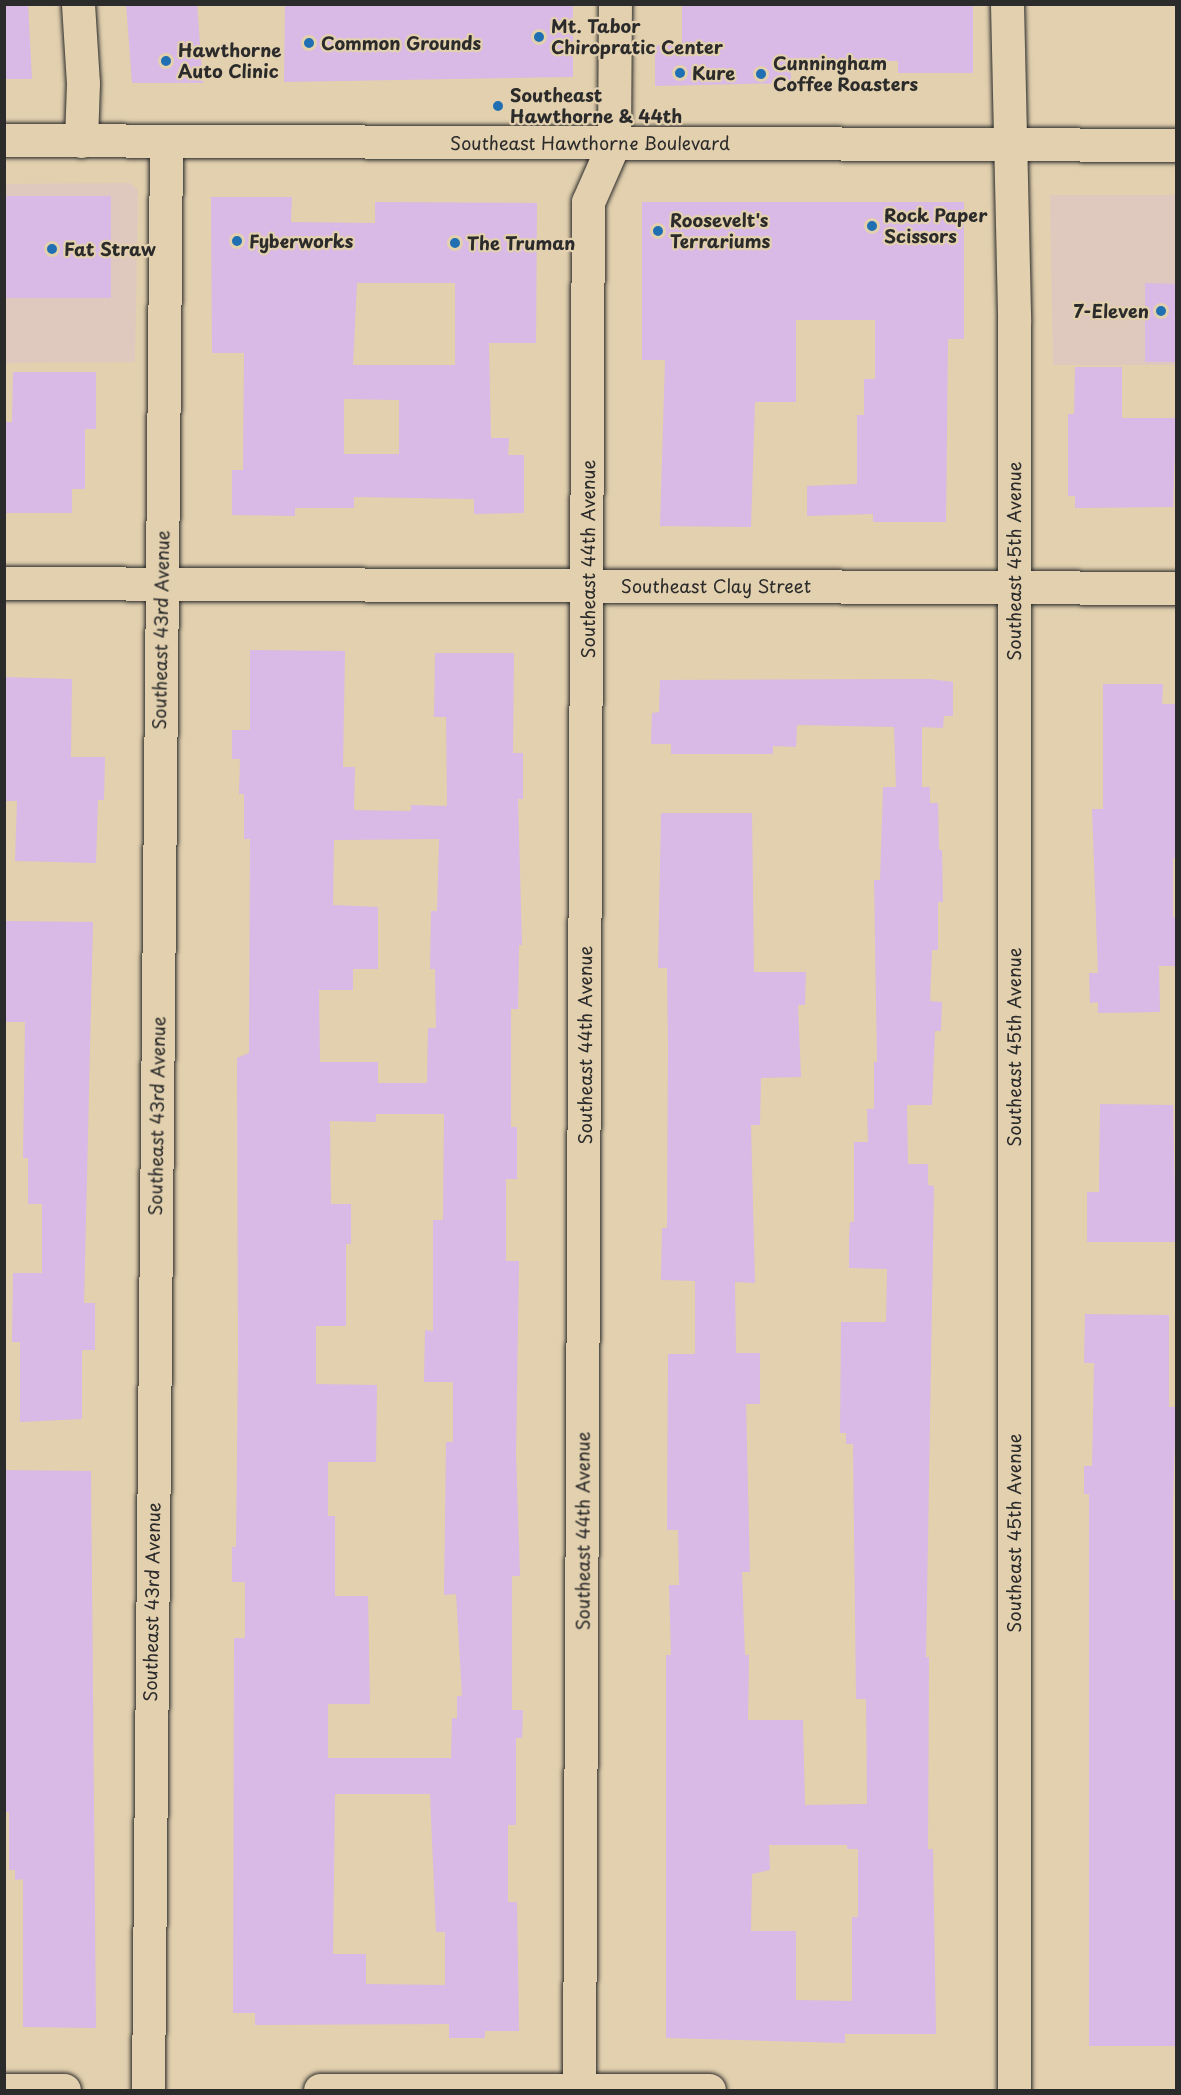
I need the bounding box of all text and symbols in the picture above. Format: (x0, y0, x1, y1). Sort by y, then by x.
place label: Mt. Tabor Chiropratic Center (551, 16, 723, 58)
marker: Mt. Tabor Chiropratic Center (532, 30, 546, 44)
place label: Common Grounds (321, 32, 482, 54)
marker: Common Grounds (302, 36, 316, 50)
place label: Hawthorne Auto Clinic (178, 40, 281, 82)
place label: Cunningham Coffee Roasters (773, 53, 920, 96)
marker: Hawthorne Auto Clinic (159, 54, 173, 68)
place label: Kure (692, 62, 735, 84)
marker: Kure (673, 66, 687, 80)
marker: Cunningham Coffee Roasters (754, 67, 768, 81)
place label: Southeast Hawthorne & 44th (510, 85, 684, 128)
marker: Southeast Hawthorne & 44th (491, 99, 505, 113)
street label: Southeast Hawthorne Boulevard (450, 132, 730, 154)
place label: Rock Paper Scissors (884, 205, 988, 248)
place label: Roosevelt's Terrariums (670, 210, 770, 252)
marker: Rock Paper Scissors (865, 219, 879, 233)
marker: Roosevelt's Terrariums (651, 224, 665, 238)
place label: Fyberworks (249, 230, 353, 252)
place label: The Truman (467, 232, 576, 254)
marker: Fyberworks (230, 234, 244, 248)
marker: The Truman (448, 236, 462, 250)
place label: Fat Straw (64, 238, 155, 260)
marker: Fat Straw (45, 242, 59, 256)
place label: 7-Eleven (1074, 300, 1149, 322)
marker: 7-Eleven (1154, 304, 1168, 318)
street label: Southeast 44th Avenue (577, 459, 599, 659)
street label: Southeast 45th Avenue (1003, 461, 1025, 661)
street label: Southeast 43rd Avenue (148, 530, 174, 730)
street label: Southeast Clay Street (621, 575, 811, 597)
street label: Southeast 44th Avenue (574, 945, 596, 1145)
street label: Southeast 45th Avenue (1003, 947, 1025, 1147)
street label: Southeast 43rd Avenue (144, 1016, 170, 1216)
street label: Southeast 44th Avenue (572, 1431, 594, 1631)
street label: Southeast 45th Avenue (1003, 1433, 1025, 1633)
street label: Southeast 43rd Avenue (139, 1502, 165, 1702)

